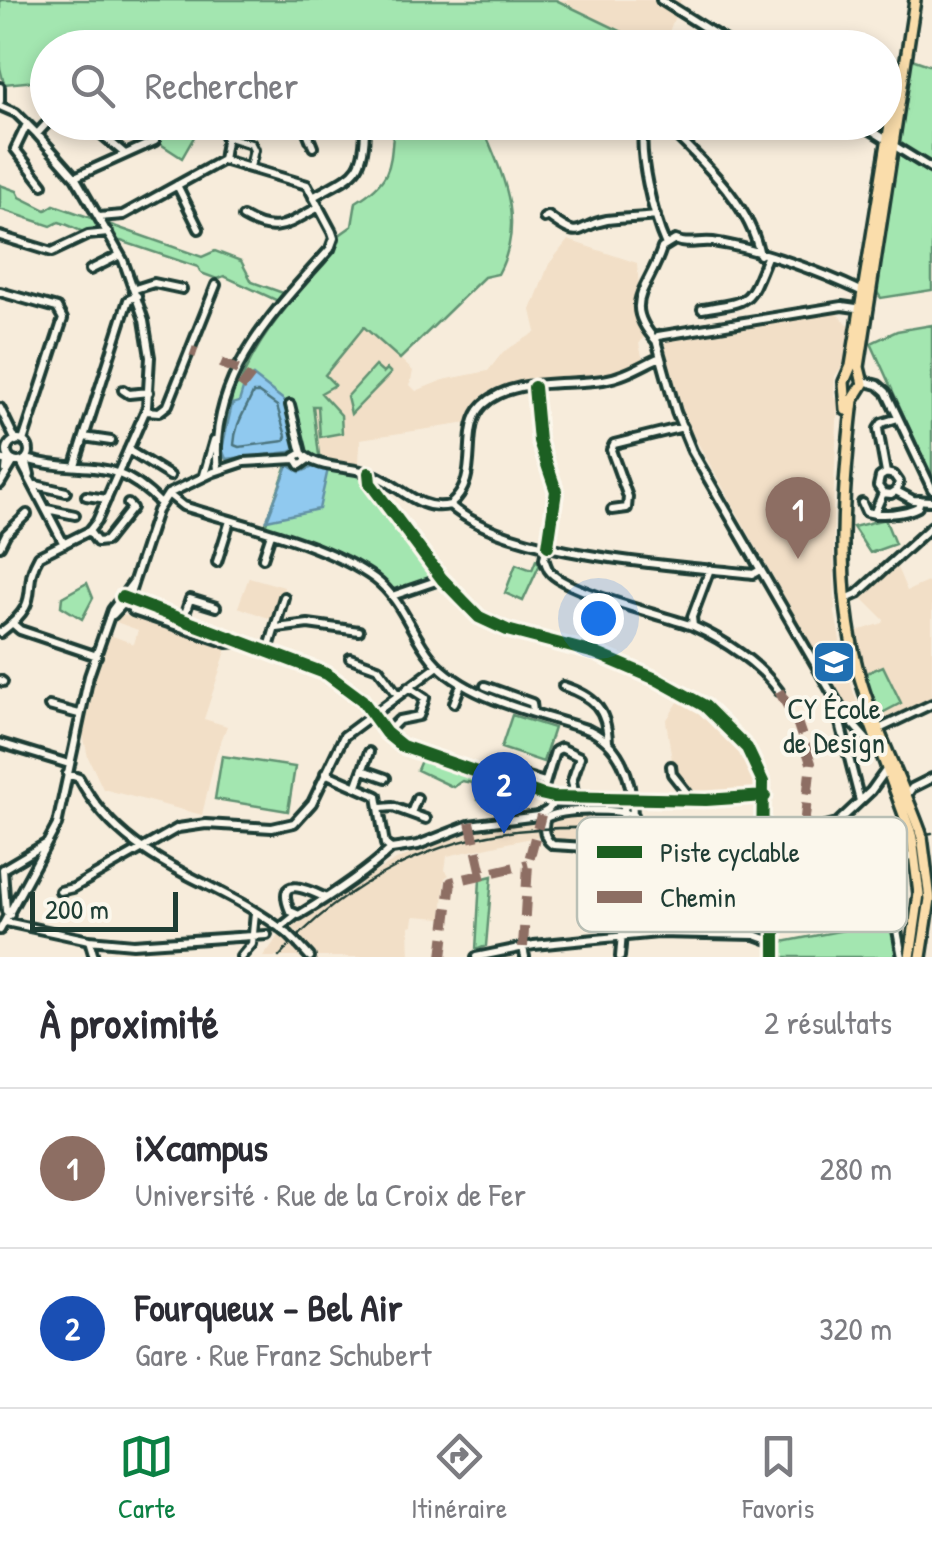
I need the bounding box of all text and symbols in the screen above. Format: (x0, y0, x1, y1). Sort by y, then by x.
search box (30, 30, 902, 140)
icon: search (65, 58, 120, 113)
text: Rechercher (145, 59, 298, 111)
pin: 1 (766, 476, 830, 559)
your location (573, 593, 624, 644)
school or university icon: CY École de Design (811, 639, 857, 685)
place label: CY École de Design (783, 688, 885, 762)
pin: 2 (472, 752, 536, 834)
legend (577, 817, 907, 932)
text: Piste cyclable (660, 833, 800, 871)
text: Chemin (660, 878, 736, 916)
scale bar (30, 887, 178, 931)
text: 200 m (45, 890, 109, 928)
text: À proximité (40, 994, 219, 1051)
text: 2 résultats (764, 1001, 892, 1044)
text: iXcampus (135, 1121, 268, 1173)
text: 1 (67, 1147, 78, 1190)
text: 280 m (820, 1147, 892, 1190)
text: Université · Rue de la Croix de Fer (135, 1173, 526, 1216)
text: Fourqueux - Bel Air (135, 1281, 402, 1333)
text: 2 (65, 1307, 80, 1350)
text: 320 m (819, 1307, 892, 1350)
text: Gare · Rue Franz Schubert (135, 1333, 431, 1376)
tab: Carte (118, 1429, 176, 1527)
tab: Itinéraire (411, 1429, 507, 1527)
tab: Favoris (743, 1429, 814, 1527)

